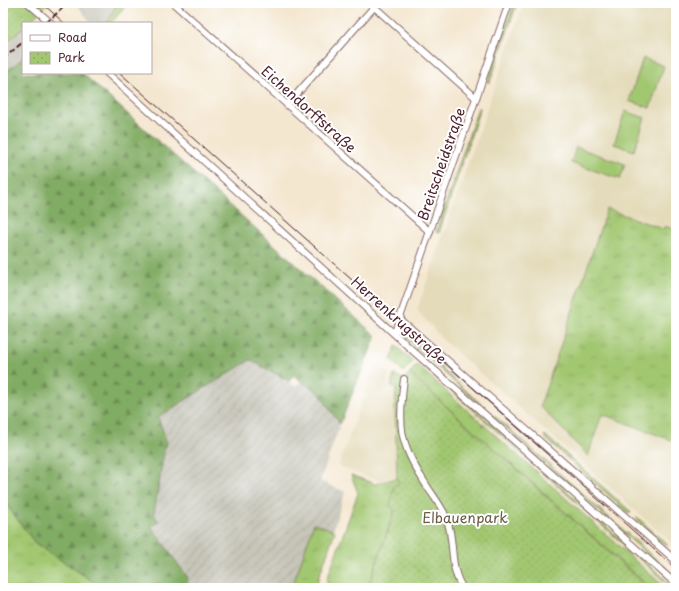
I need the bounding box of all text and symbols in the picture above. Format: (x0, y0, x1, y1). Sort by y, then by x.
legend (22, 22, 152, 74)
text: Road (58, 28, 87, 46)
text: Park (58, 48, 85, 66)
street label: Eichendorffstraße (257, 61, 361, 157)
street label: Breitscheidstraße (412, 105, 470, 223)
street label: Herrenkrugstraße (347, 271, 451, 369)
park label: Elbauenpark (422, 507, 508, 528)

